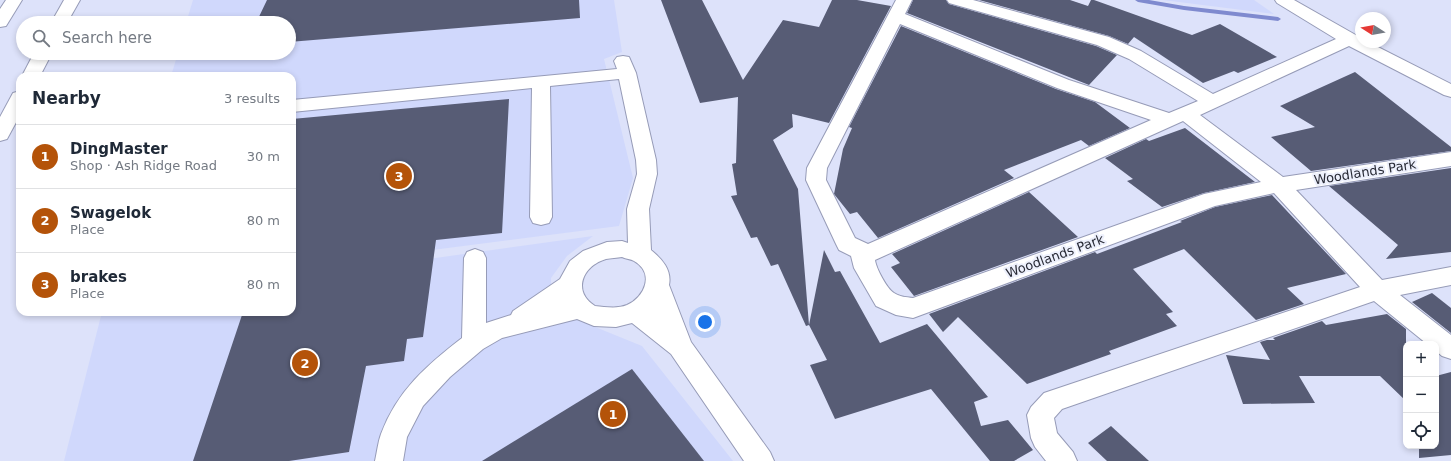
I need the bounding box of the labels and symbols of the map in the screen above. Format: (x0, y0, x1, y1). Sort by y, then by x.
north arrow (1355, 12, 1391, 48)
street label: Woodlands Park (1313, 156, 1418, 187)
pin: 3 (386, 161, 412, 191)
street label: Woodlands Park (1004, 231, 1107, 281)
your location (695, 312, 715, 332)
pin: 2 (292, 348, 318, 378)
pin: 1 (600, 399, 626, 429)

